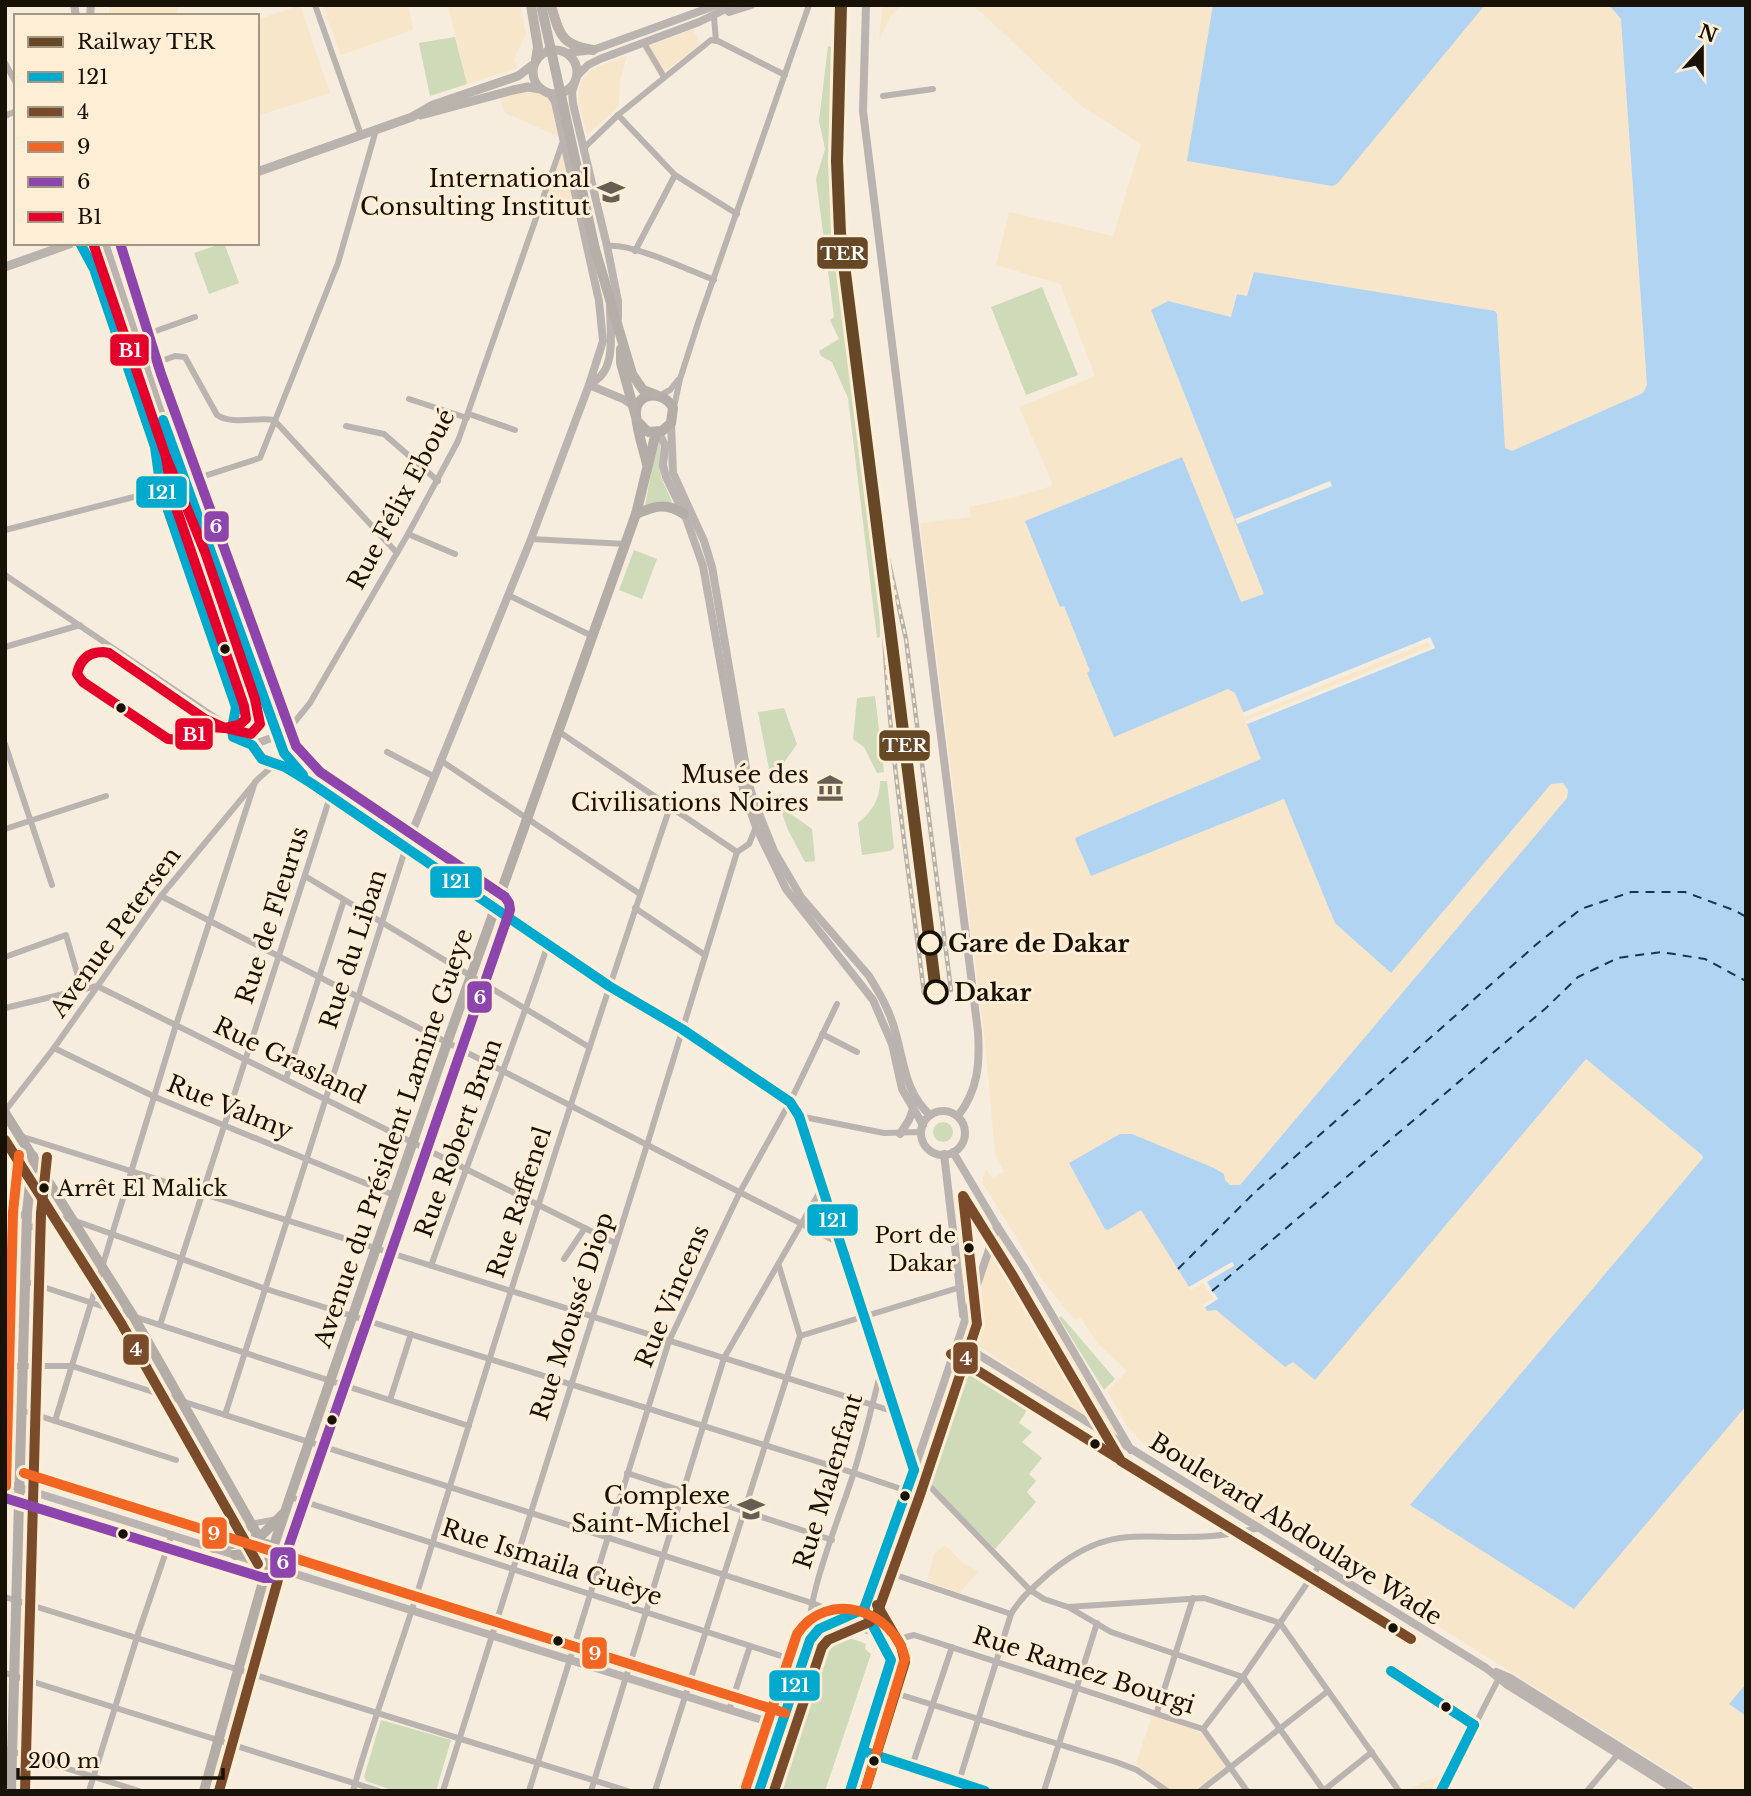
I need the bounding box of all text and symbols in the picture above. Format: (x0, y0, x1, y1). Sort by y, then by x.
legend (14, 14, 259, 245)
north arrow (1667, 14, 1737, 84)
text: N (1695, 20, 1720, 48)
text: Railway TER (77, 29, 216, 55)
text: 121 (77, 64, 109, 90)
text: 4 (77, 99, 89, 125)
text: 9 (77, 134, 91, 160)
place label: International Consulting Institut (360, 164, 590, 221)
text: 6 (77, 169, 91, 195)
school or university icon: International Consulting Institut (596, 177, 626, 207)
text: B1 (77, 204, 102, 230)
line badge: TER (816, 236, 869, 270)
text: TER (820, 242, 867, 265)
line badge: B1 (109, 333, 150, 367)
text: B1 (118, 339, 142, 362)
street label: Rue Félix Eboué (341, 404, 461, 594)
line badge: 121 (135, 475, 188, 509)
text: 121 (148, 481, 176, 504)
line badge: 6 (203, 510, 230, 543)
text: 6 (210, 515, 222, 538)
unlabelled marker (218, 642, 232, 656)
unlabelled marker (114, 701, 128, 715)
line badge: B1 (174, 717, 214, 751)
text: B1 (182, 723, 206, 746)
line badge: TER (878, 729, 931, 762)
text: TER (882, 734, 929, 757)
place label: Musée des Civilisations Noires (571, 760, 809, 817)
museum icon: Musée des Civilisations Noires (815, 773, 845, 803)
street label: Rue de Fleurus (230, 823, 314, 1007)
street label: Avenue Petersen (43, 841, 186, 1024)
line badge: 121 (429, 865, 483, 899)
street label: Rue du Liban (314, 866, 392, 1032)
text: 121 (442, 870, 470, 893)
street label: Avenue du Président Lamine Gueye (307, 925, 479, 1352)
place label: Gare de Dakar (948, 929, 1130, 958)
marker: Gare de Dakar (918, 931, 942, 955)
place label: Dakar (954, 978, 1031, 1007)
line badge: 6 (466, 980, 493, 1014)
marker: Dakar (924, 980, 948, 1004)
text: 6 (474, 986, 486, 1009)
street label: Rue Grasland (209, 1011, 371, 1109)
street label: Rue Robert Brun (409, 1035, 507, 1241)
street label: Rue Valmy (163, 1069, 298, 1146)
street label: Rue Raffenel (481, 1123, 557, 1281)
place label: Arrêt El Malick (56, 1175, 228, 1202)
marker: Arrêt El Malick (37, 1181, 51, 1195)
line badge: 121 (806, 1203, 859, 1237)
street label: Rue Moussé Diop (525, 1208, 619, 1424)
text: 121 (819, 1209, 847, 1232)
street label: Rue Vincens (629, 1220, 715, 1372)
place label: Port de Dakar (875, 1222, 957, 1277)
marker: Port de Dakar (962, 1241, 976, 1255)
line badge: 4 (122, 1333, 150, 1366)
text: 4 (130, 1338, 142, 1361)
line badge: 4 (952, 1341, 979, 1375)
text: 4 (960, 1347, 972, 1370)
street label: Rue Malenfant (788, 1390, 868, 1572)
unlabelled marker (325, 1413, 339, 1427)
street label: Boulevard Abdoulaye Wade (1145, 1427, 1447, 1631)
unlabelled marker (1088, 1437, 1102, 1451)
place label: Complexe Saint-Michel (571, 1481, 730, 1538)
unlabelled marker (898, 1489, 912, 1503)
school or university icon: Complexe Saint-Michel (736, 1494, 766, 1524)
street label: Rue Ismaila Guèye (438, 1513, 666, 1611)
line badge: 9 (201, 1516, 228, 1550)
text: 9 (208, 1522, 220, 1545)
unlabelled marker (116, 1527, 130, 1541)
line badge: 6 (269, 1546, 297, 1579)
text: 6 (277, 1551, 289, 1574)
street label: Rue Ramez Bourgi (969, 1620, 1199, 1720)
unlabelled marker (1386, 1621, 1400, 1635)
unlabelled marker (551, 1634, 565, 1648)
line badge: 9 (581, 1636, 608, 1670)
text: 9 (589, 1642, 601, 1665)
line badge: 121 (768, 1669, 821, 1702)
text: 121 (781, 1674, 809, 1697)
unlabelled marker (1439, 1700, 1453, 1714)
scale bar (18, 1736, 222, 1780)
text: 200 m (28, 1748, 100, 1774)
unlabelled marker (867, 1754, 881, 1768)

